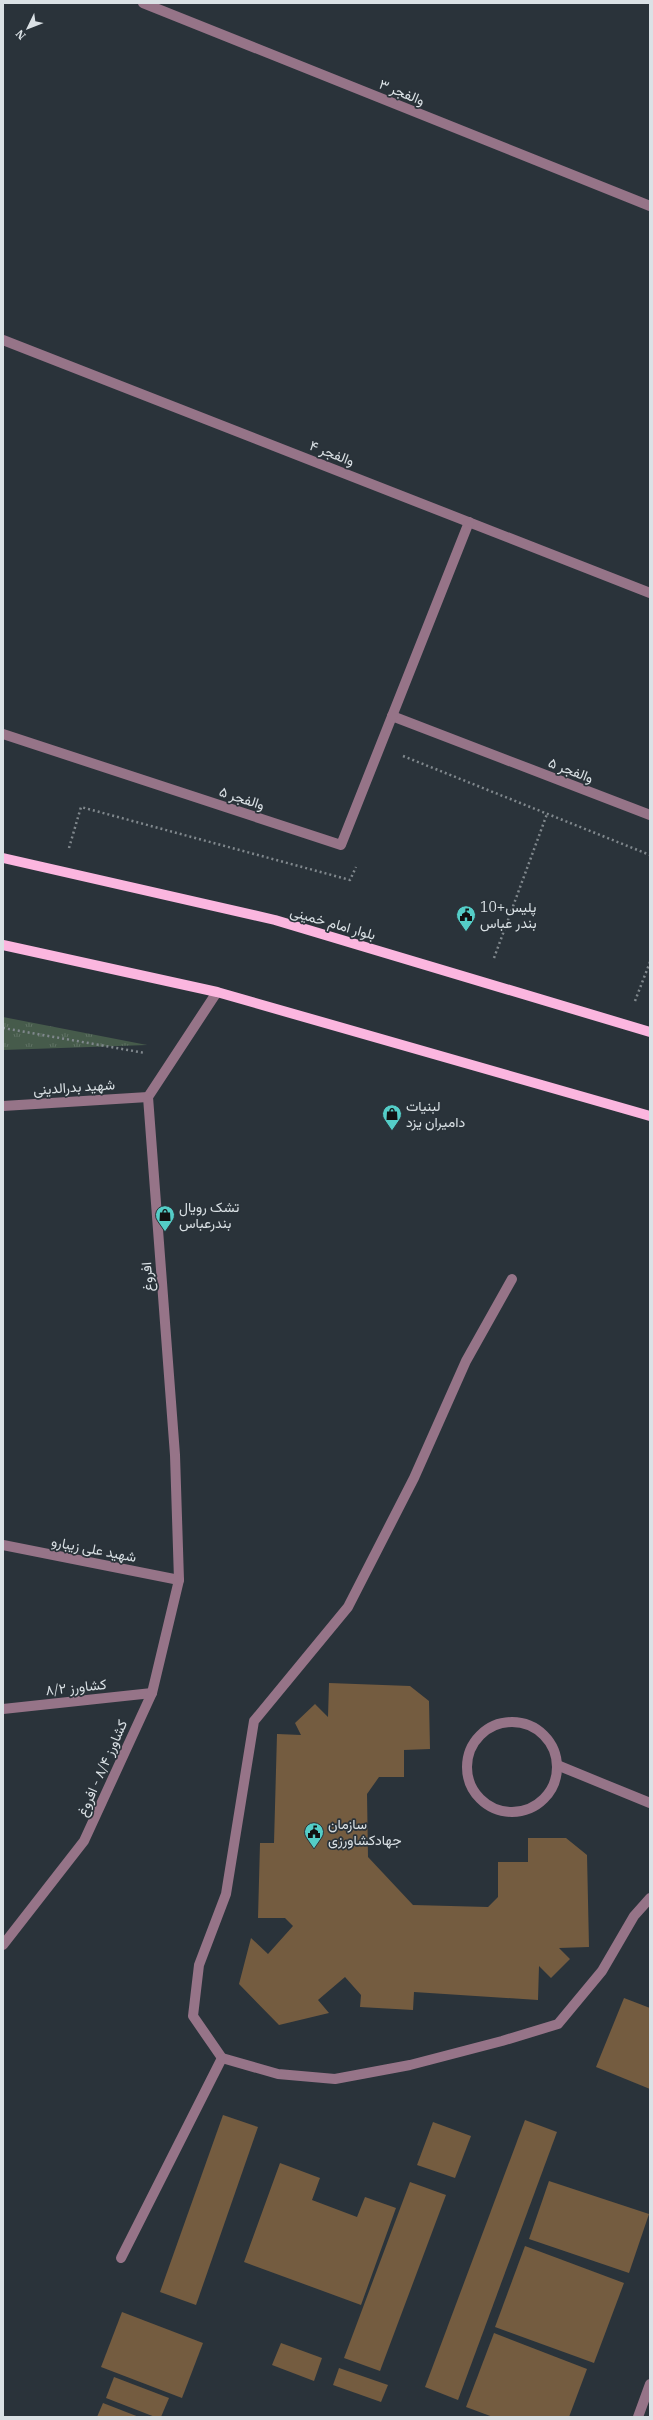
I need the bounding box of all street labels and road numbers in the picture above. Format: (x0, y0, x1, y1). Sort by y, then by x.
street label: والفجر ۳ (376, 75, 428, 109)
street label: والفجر ۴ (307, 436, 357, 470)
street label: والفجر ۵ (546, 753, 596, 787)
street label: والفجر ۵ (217, 782, 267, 814)
street label: بلوار امام خمینی (288, 902, 378, 944)
street label: شهید بدرالدینی (32, 1075, 116, 1099)
street label: افروغ (137, 1261, 159, 1292)
street label: شهید علی زیبارو (50, 1532, 138, 1566)
street label: کشاورز ۸/۲ (45, 1675, 107, 1699)
street label: کشاورز ۸/۴ - افروغ (73, 1717, 133, 1820)

